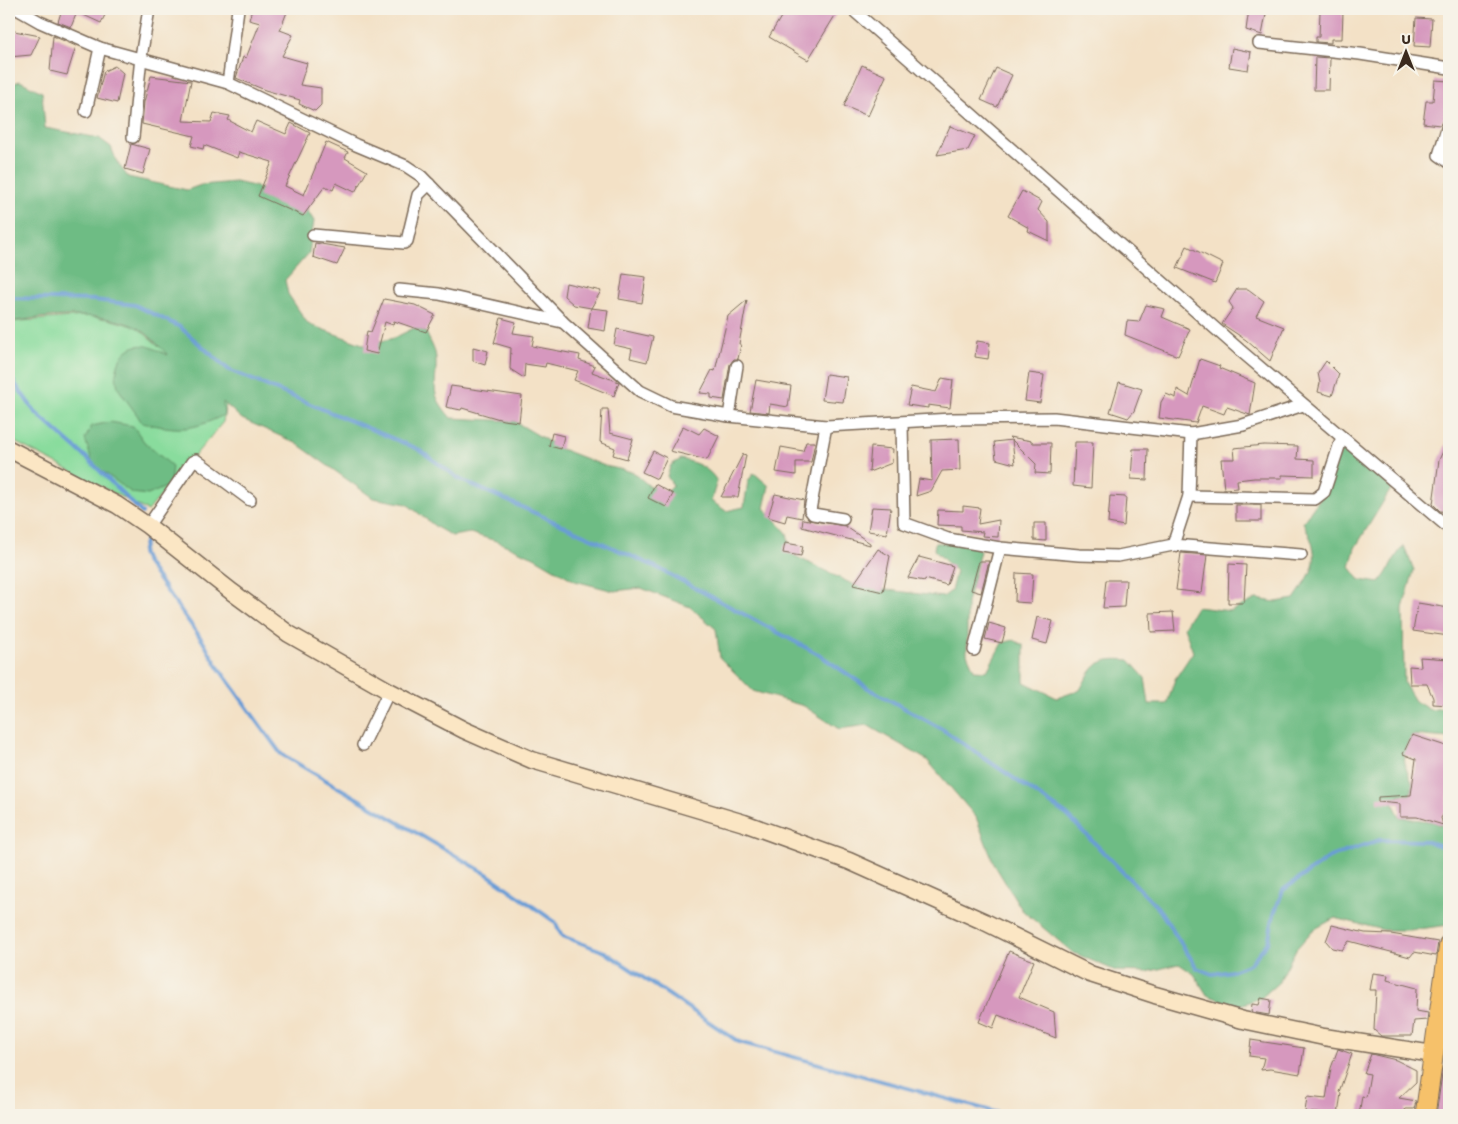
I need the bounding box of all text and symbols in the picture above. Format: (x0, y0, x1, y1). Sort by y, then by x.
north arrow (1380, 28, 1430, 78)
text: U (1401, 30, 1411, 48)

